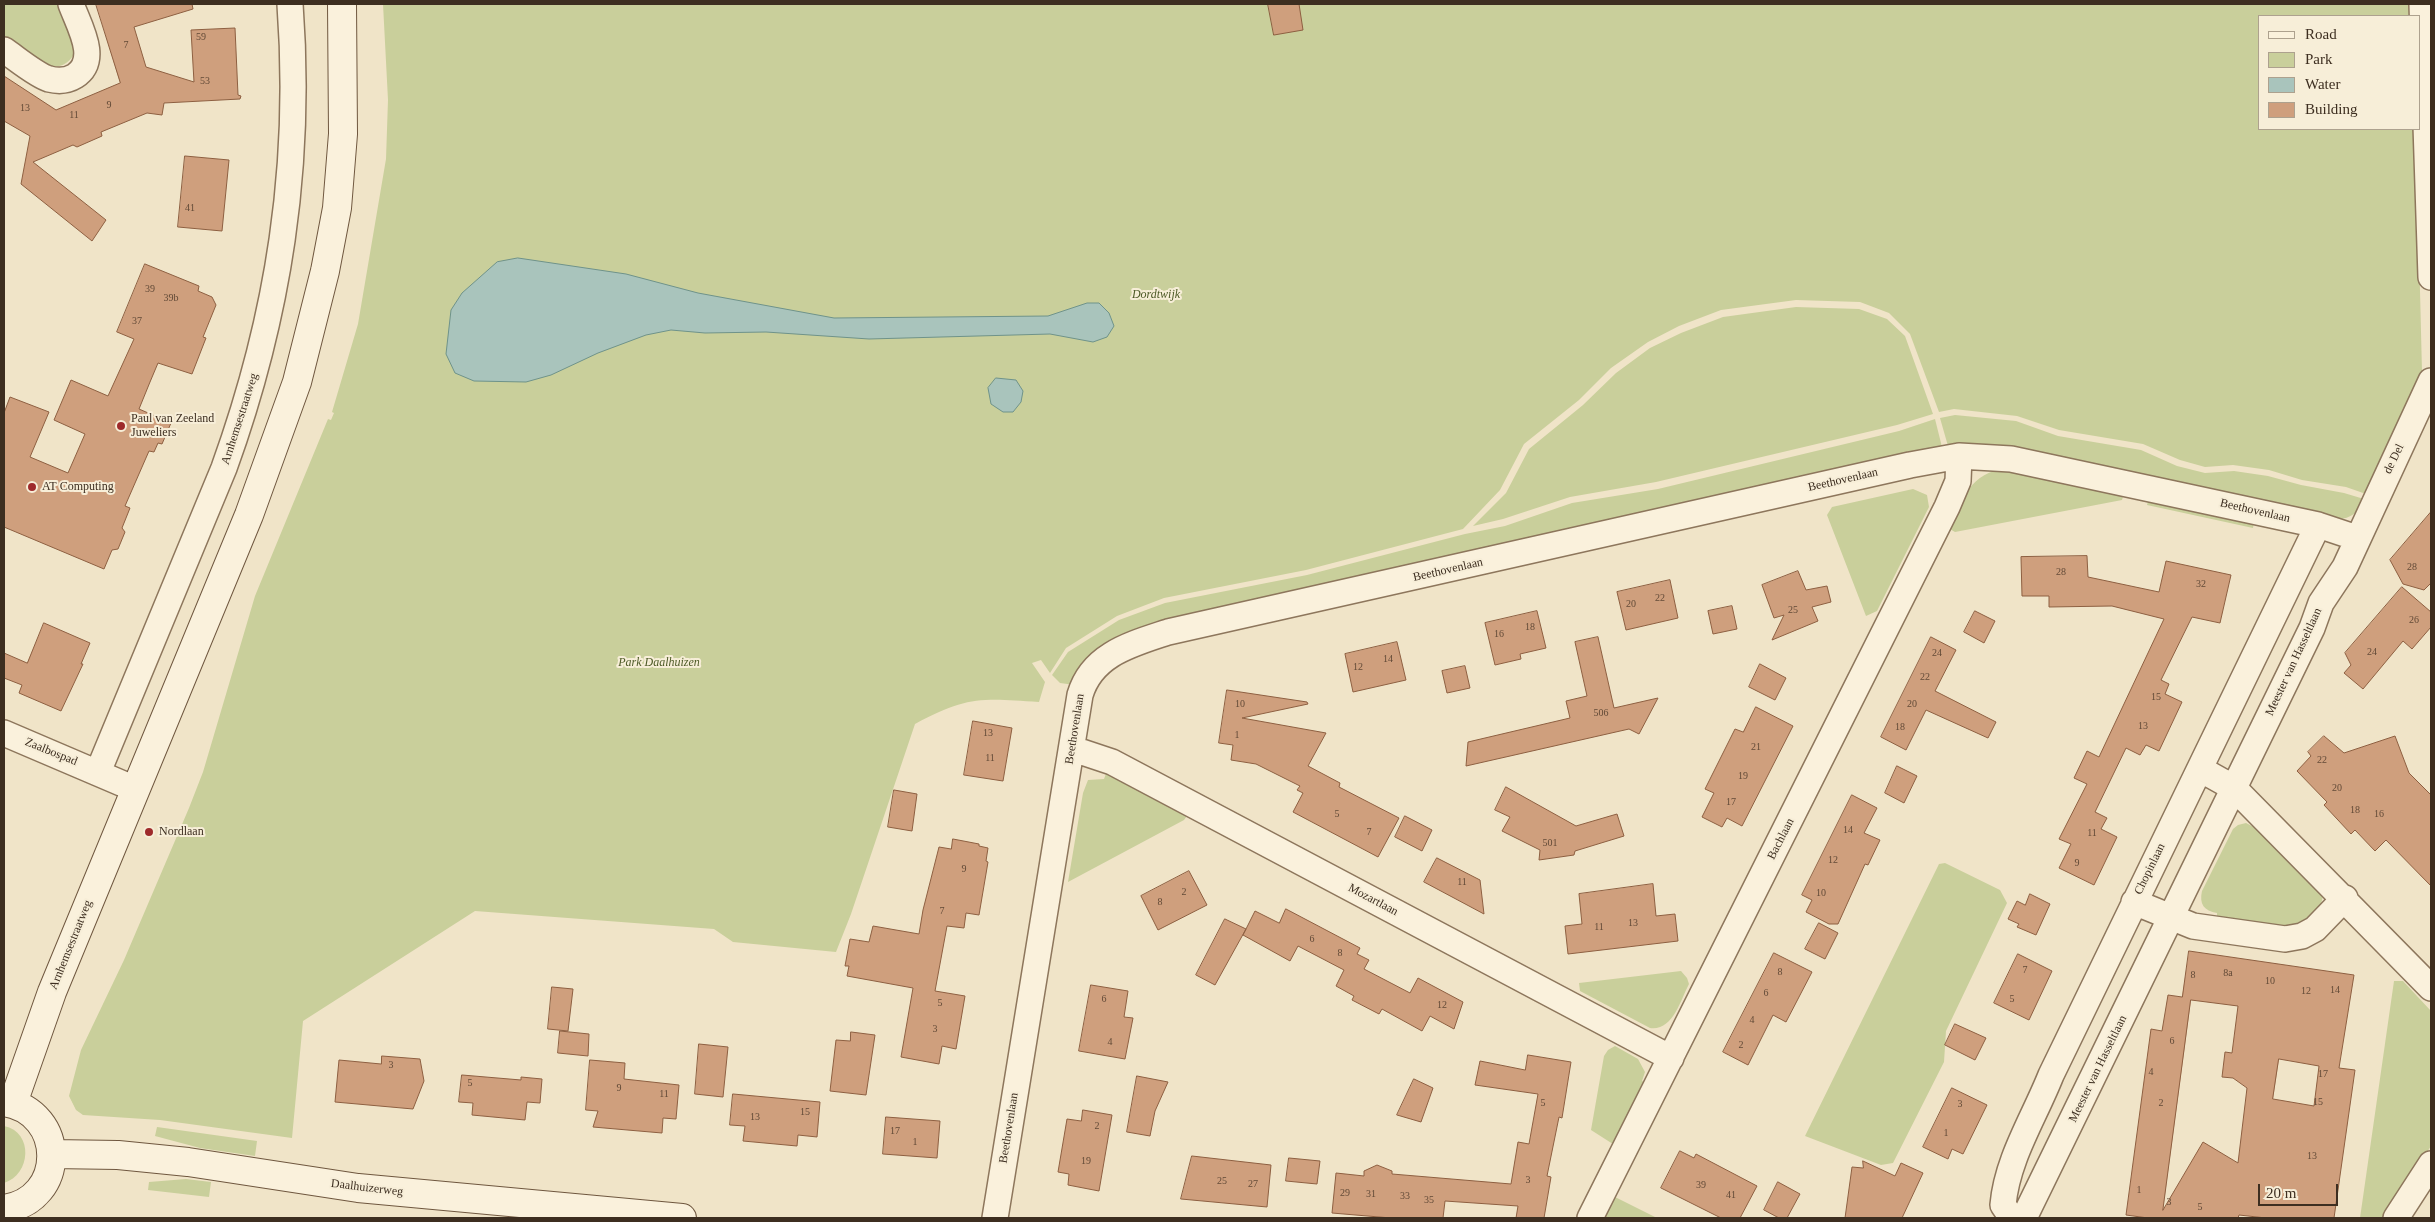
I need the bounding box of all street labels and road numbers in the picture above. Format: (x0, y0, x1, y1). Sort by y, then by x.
street label: Arnhemsestraatweg (218, 371, 262, 467)
street label: de Del (2381, 442, 2407, 476)
street label: Beethovenlaan (1807, 465, 1879, 495)
street label: Beethovenlaan (2219, 496, 2291, 526)
street label: Beethovenlaan (1412, 555, 1484, 585)
street label: Meester van Hasseltlaan (2263, 606, 2325, 718)
street label: Beethovenlaan (1062, 693, 1088, 765)
street label: Zaalbospad (23, 735, 79, 769)
street label: Bachlaan (1764, 816, 1798, 862)
street label: Chopinlaan (2131, 841, 2169, 897)
street label: Mozartlaan (1345, 881, 1401, 919)
street label: Arnhemsestraatweg (46, 898, 96, 992)
street label: Meester van Hasseltlaan (2066, 1013, 2130, 1125)
street label: Beethovenlaan (996, 1092, 1022, 1164)
street label: Daalhuizerweg (330, 1176, 404, 1200)

